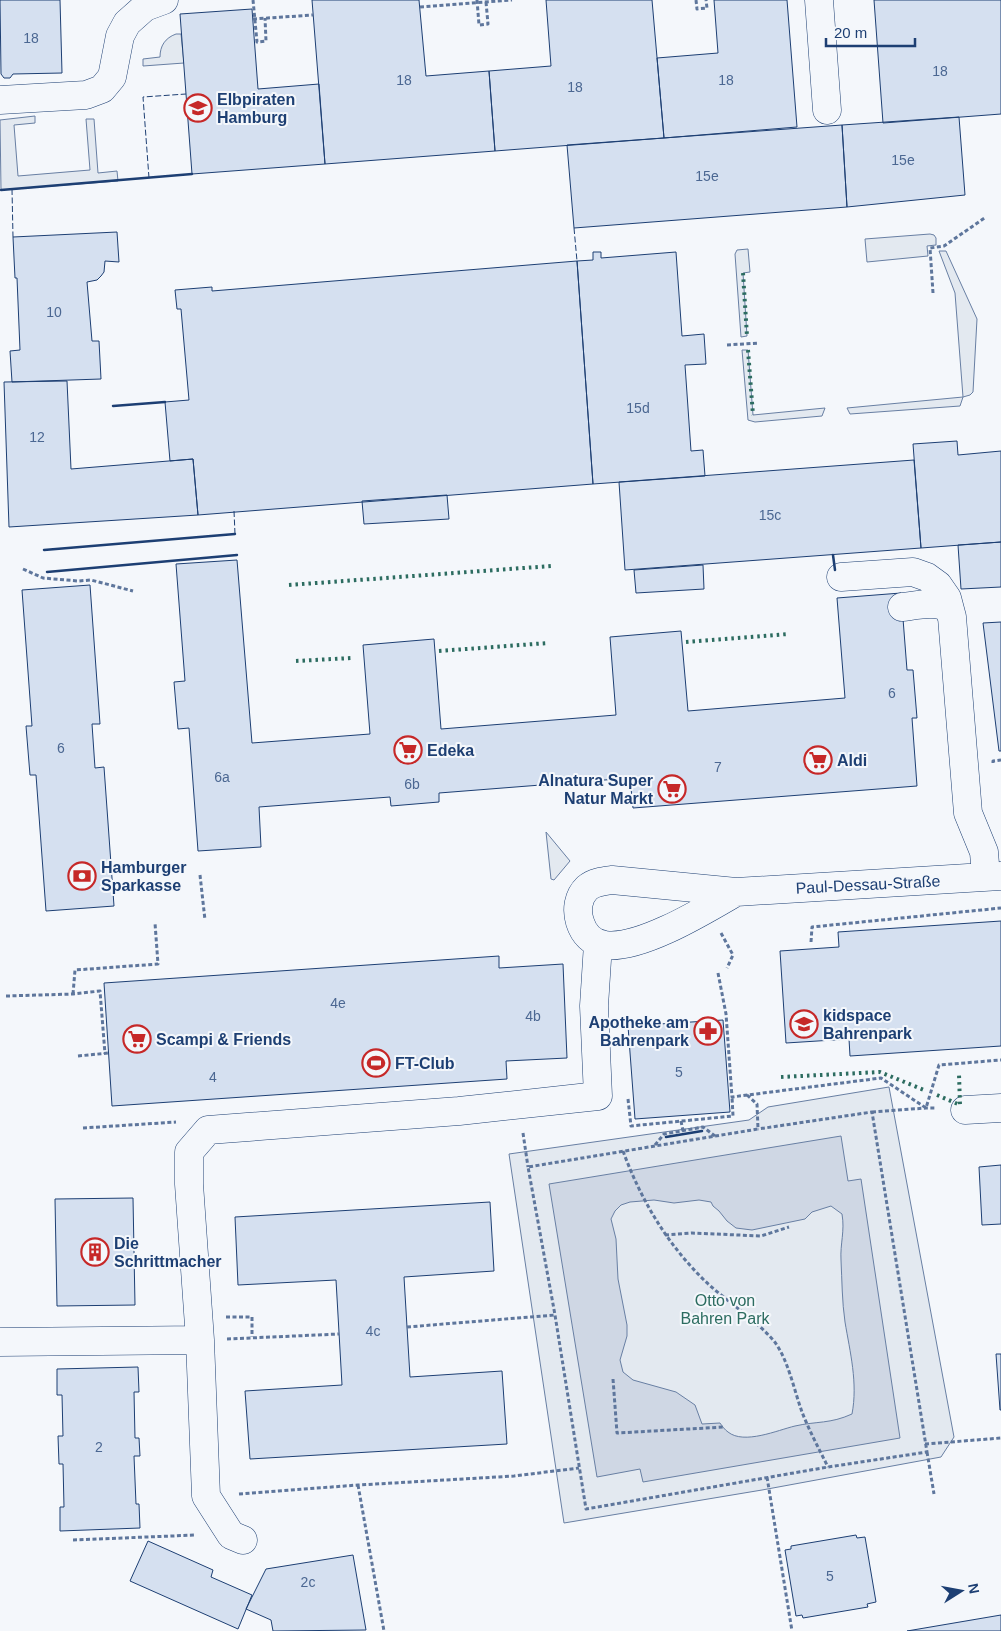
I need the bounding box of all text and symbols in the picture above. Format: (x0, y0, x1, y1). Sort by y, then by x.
scale bar (826, 15, 915, 47)
text: 20 m (834, 24, 867, 41)
house number: 18 (23, 30, 39, 46)
house number: 18 (932, 63, 948, 79)
house number: 18 (396, 72, 412, 88)
house number: 18 (718, 72, 734, 88)
house number: 18 (567, 79, 583, 95)
place label: Elbpiraten Hamburg (217, 91, 295, 126)
school or university icon: Elbpiraten Hamburg (183, 93, 213, 123)
house number: 15e (891, 152, 915, 168)
house number: 15e (695, 168, 719, 184)
house number: 10 (46, 304, 62, 320)
house number: 15d (626, 400, 650, 416)
house number: 12 (29, 429, 45, 445)
house number: 15c (759, 507, 781, 523)
house number: 6 (888, 685, 896, 701)
supermarket icon: Edeka (393, 735, 423, 765)
house number: 6 (57, 740, 65, 756)
place label: Edeka (427, 742, 474, 759)
supermarket icon: Aldi (803, 745, 833, 775)
place label: Aldi (837, 752, 867, 769)
house number: 7 (714, 759, 722, 775)
house number: 6a (214, 769, 230, 785)
place label: Alnatura Super Natur Markt (538, 772, 654, 807)
supermarket icon: Alnatura Super Natur Markt (657, 774, 687, 804)
house number: 6b (404, 776, 420, 792)
place label: Hamburger Sparkasse (101, 859, 186, 894)
bank icon: Hamburger Sparkasse (67, 861, 97, 891)
street label: Paul-Dessau-Straße (795, 872, 941, 897)
house number: 4e (330, 995, 346, 1011)
place label: kidspace Bahrenpark (823, 1007, 912, 1042)
house number: 4b (525, 1008, 541, 1024)
school or university icon: kidspace Bahrenpark (789, 1009, 819, 1039)
place label: Apotheke am Bahrenpark (589, 1014, 689, 1049)
pharmacy icon: Apotheke am Bahrenpark (693, 1016, 723, 1046)
supermarket icon: Scampi & Friends (122, 1024, 152, 1054)
place label: Scampi & Friends (156, 1031, 291, 1048)
sports icon: FT-Club (361, 1048, 391, 1078)
place label: FT-Club (395, 1055, 455, 1072)
house number: 5 (675, 1064, 683, 1080)
house number: 4 (209, 1069, 217, 1085)
place label: Die Schrittmacher (114, 1235, 222, 1270)
building icon: Die Schrittmacher (80, 1237, 110, 1267)
park label: Otto von Bahren Park (681, 1292, 770, 1327)
house number: 4c (366, 1323, 380, 1339)
house number: 2 (95, 1439, 103, 1455)
north arrow (936, 1566, 986, 1616)
house number: 5 (826, 1568, 834, 1584)
house number: 2c (301, 1574, 315, 1590)
text: N (965, 1582, 983, 1595)

